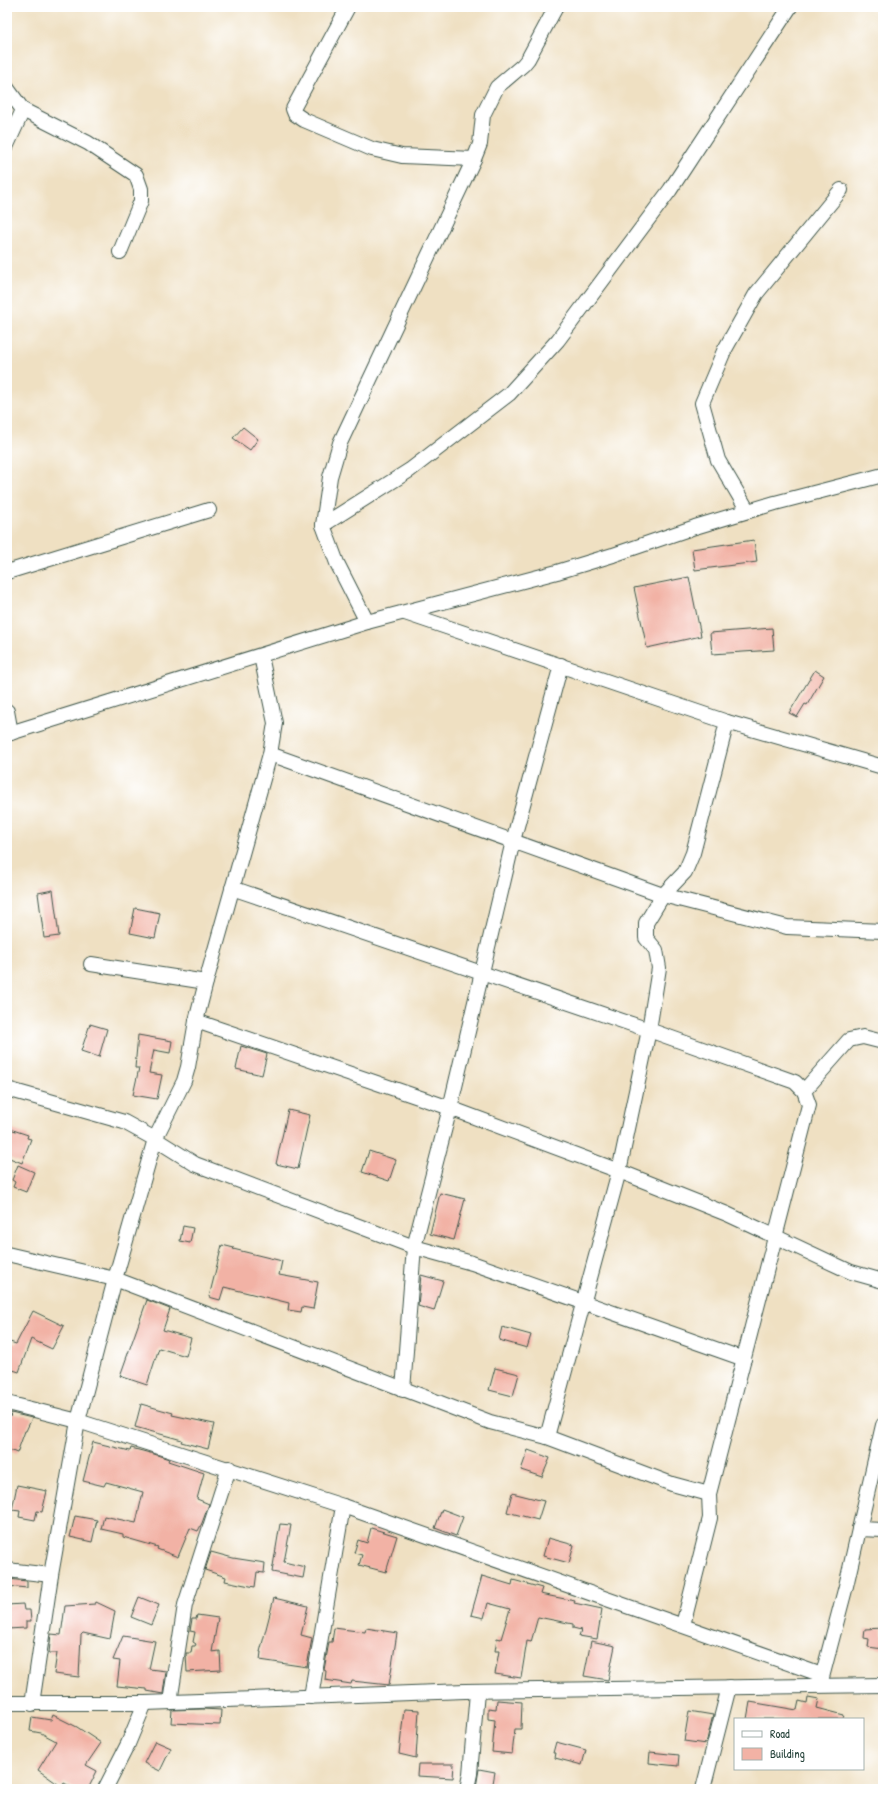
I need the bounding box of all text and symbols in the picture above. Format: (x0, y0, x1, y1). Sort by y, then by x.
legend (734, 1718, 864, 1770)
text: Road (770, 1725, 790, 1742)
text: Building (770, 1745, 805, 1762)

